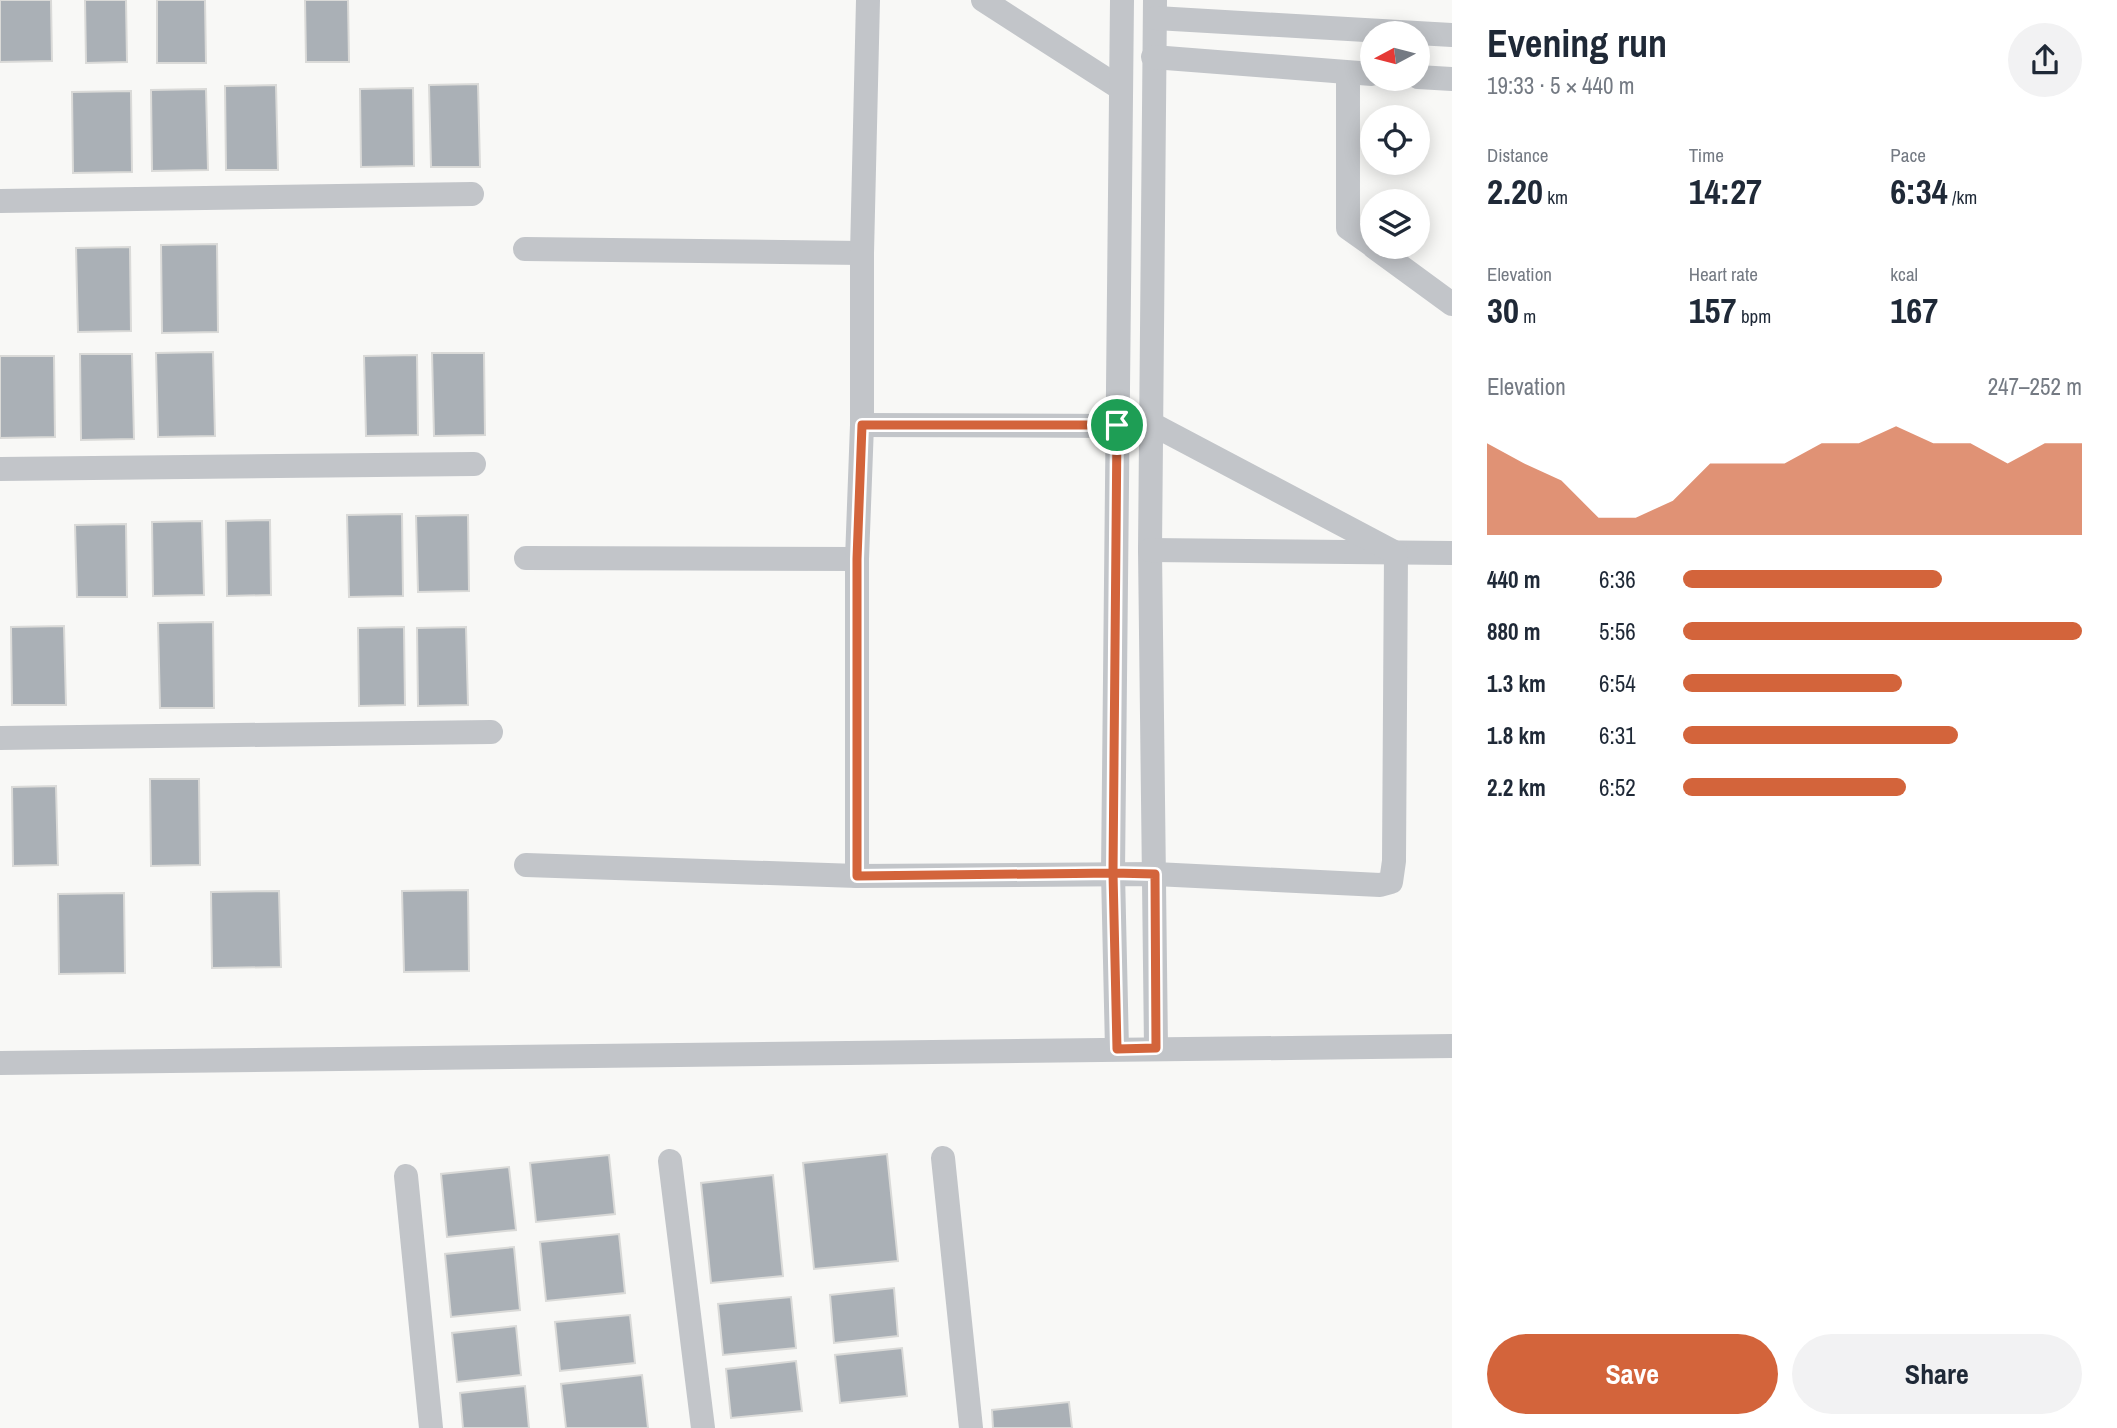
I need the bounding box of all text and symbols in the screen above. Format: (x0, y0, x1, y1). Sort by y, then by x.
text: Evening run (1487, 18, 1667, 69)
north arrow (1360, 21, 1430, 91)
map controls (1360, 21, 1430, 259)
button: share (2008, 23, 2082, 97)
text: 19:33 · 5 × 440 m (1487, 70, 1634, 101)
button: locate (1360, 105, 1430, 175)
text: Distance (1487, 142, 1548, 168)
text: Time (1689, 142, 1724, 168)
text: Pace (1890, 142, 1926, 168)
text: 2.20 (1487, 168, 1543, 215)
text: 14:27 (1689, 168, 1762, 215)
text: 6:34 (1890, 168, 1948, 215)
text: km (1543, 184, 1568, 210)
text: /km (1948, 184, 1977, 210)
button: layers (1360, 189, 1430, 259)
text: Elevation (1487, 261, 1552, 287)
text: Heart rate (1689, 261, 1758, 287)
text: kcal (1890, 261, 1918, 287)
text: 30 (1487, 287, 1519, 334)
text: 157 (1689, 287, 1737, 334)
text: 167 (1890, 287, 1938, 334)
text: m (1519, 303, 1536, 329)
text: bpm (1737, 303, 1771, 329)
text: Elevation (1487, 371, 1566, 402)
text: 247–252 m (1988, 371, 2082, 402)
pin (1087, 395, 1147, 455)
icon: arrive (1098, 406, 1136, 444)
text: 440 m (1487, 564, 1540, 595)
text: 6:36 (1599, 564, 1636, 595)
text: 880 m (1487, 616, 1540, 647)
text: 5:56 (1599, 616, 1636, 647)
text: 1.3 km (1487, 668, 1546, 699)
text: 6:54 (1599, 668, 1636, 699)
text: 1.8 km (1487, 720, 1546, 751)
text: 6:31 (1599, 720, 1636, 751)
text: 2.2 km (1487, 772, 1546, 803)
text: 6:52 (1599, 772, 1636, 803)
button: Save (1487, 1334, 1778, 1414)
button: Share (1792, 1334, 2082, 1414)

